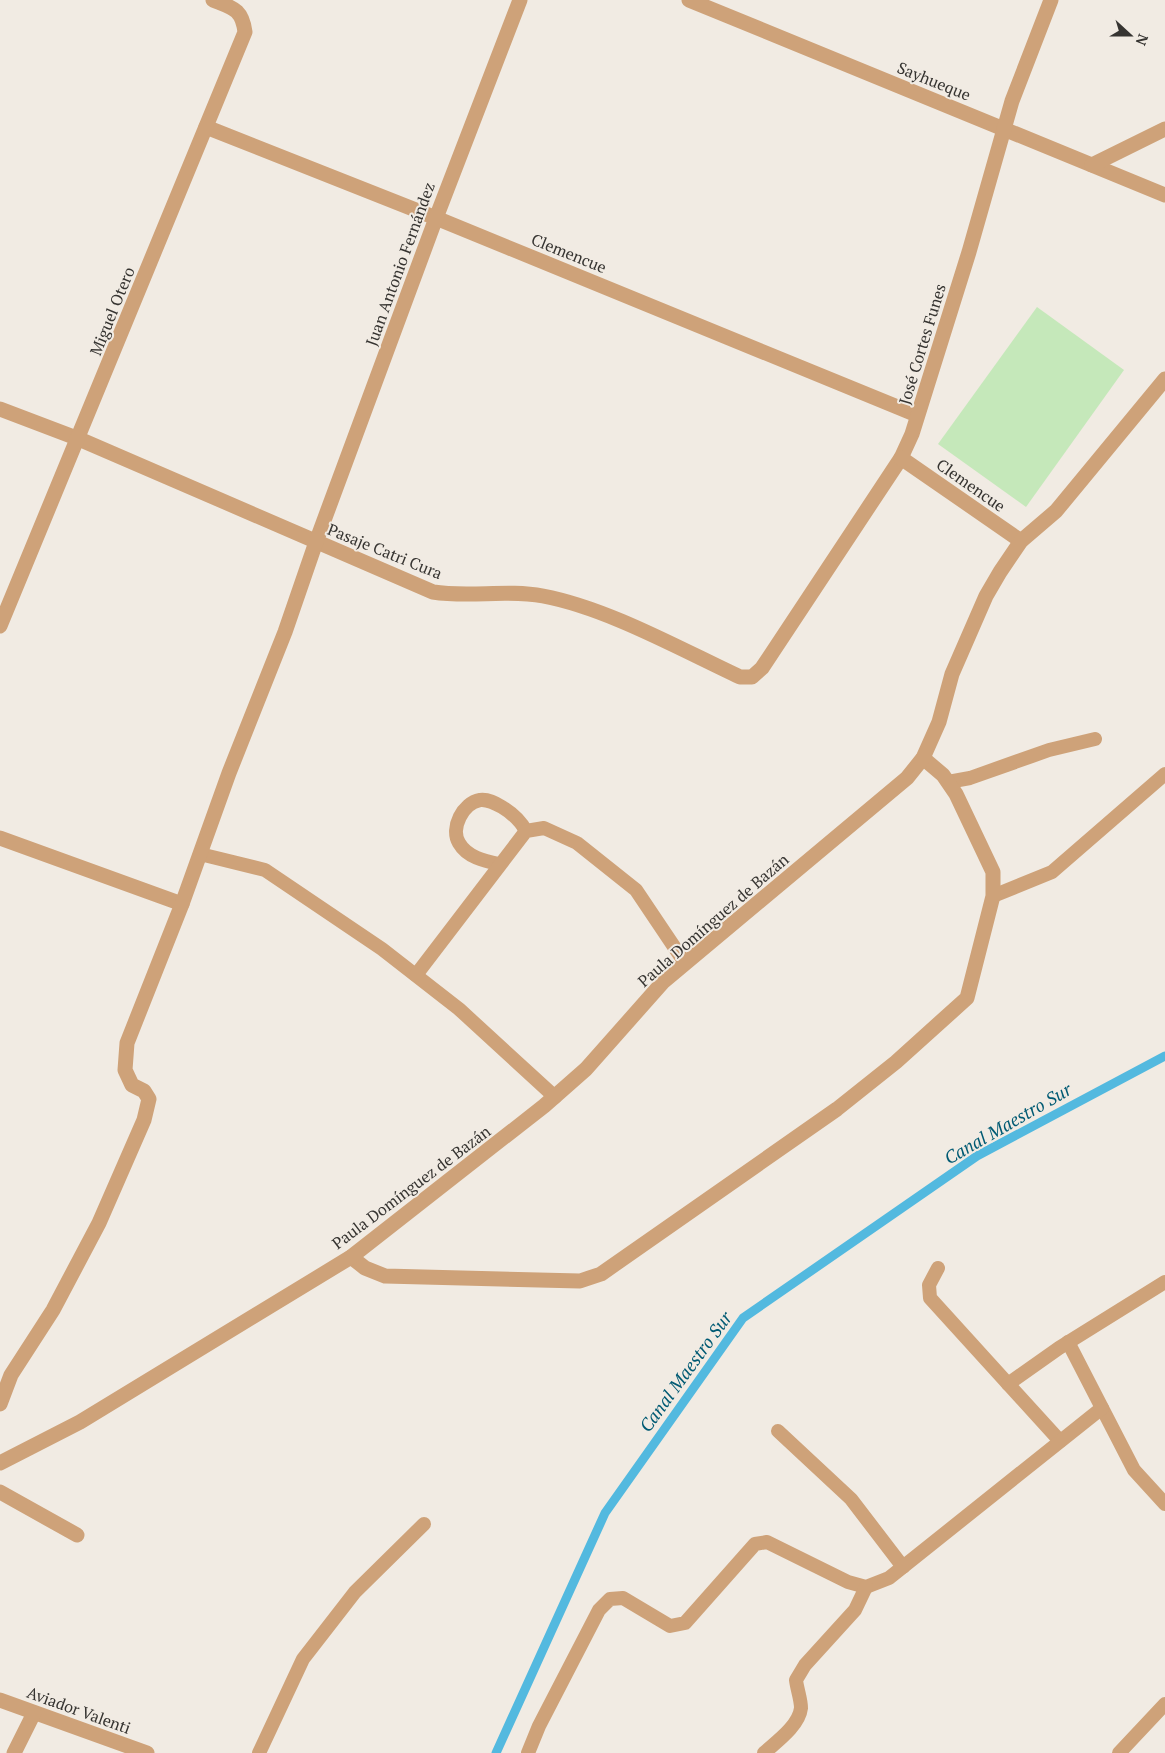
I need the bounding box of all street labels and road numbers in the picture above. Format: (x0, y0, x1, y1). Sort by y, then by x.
street label: Sayhueque (894, 56, 974, 106)
street label: Juan Antonio Fernández (360, 179, 440, 349)
street label: Clemencue (528, 228, 610, 278)
street label: Miguel Otero (84, 263, 140, 359)
street label: José Cortes Funes (893, 281, 951, 407)
street label: Clemencue (932, 453, 1010, 517)
street label: Pasaje Catri Cura (324, 518, 446, 584)
street label: Paula Domínguez de Bazán (633, 848, 793, 992)
street label: Paula Domínguez de Bazán (327, 1120, 495, 1254)
street label: Aviador Valenti (24, 1681, 134, 1739)

